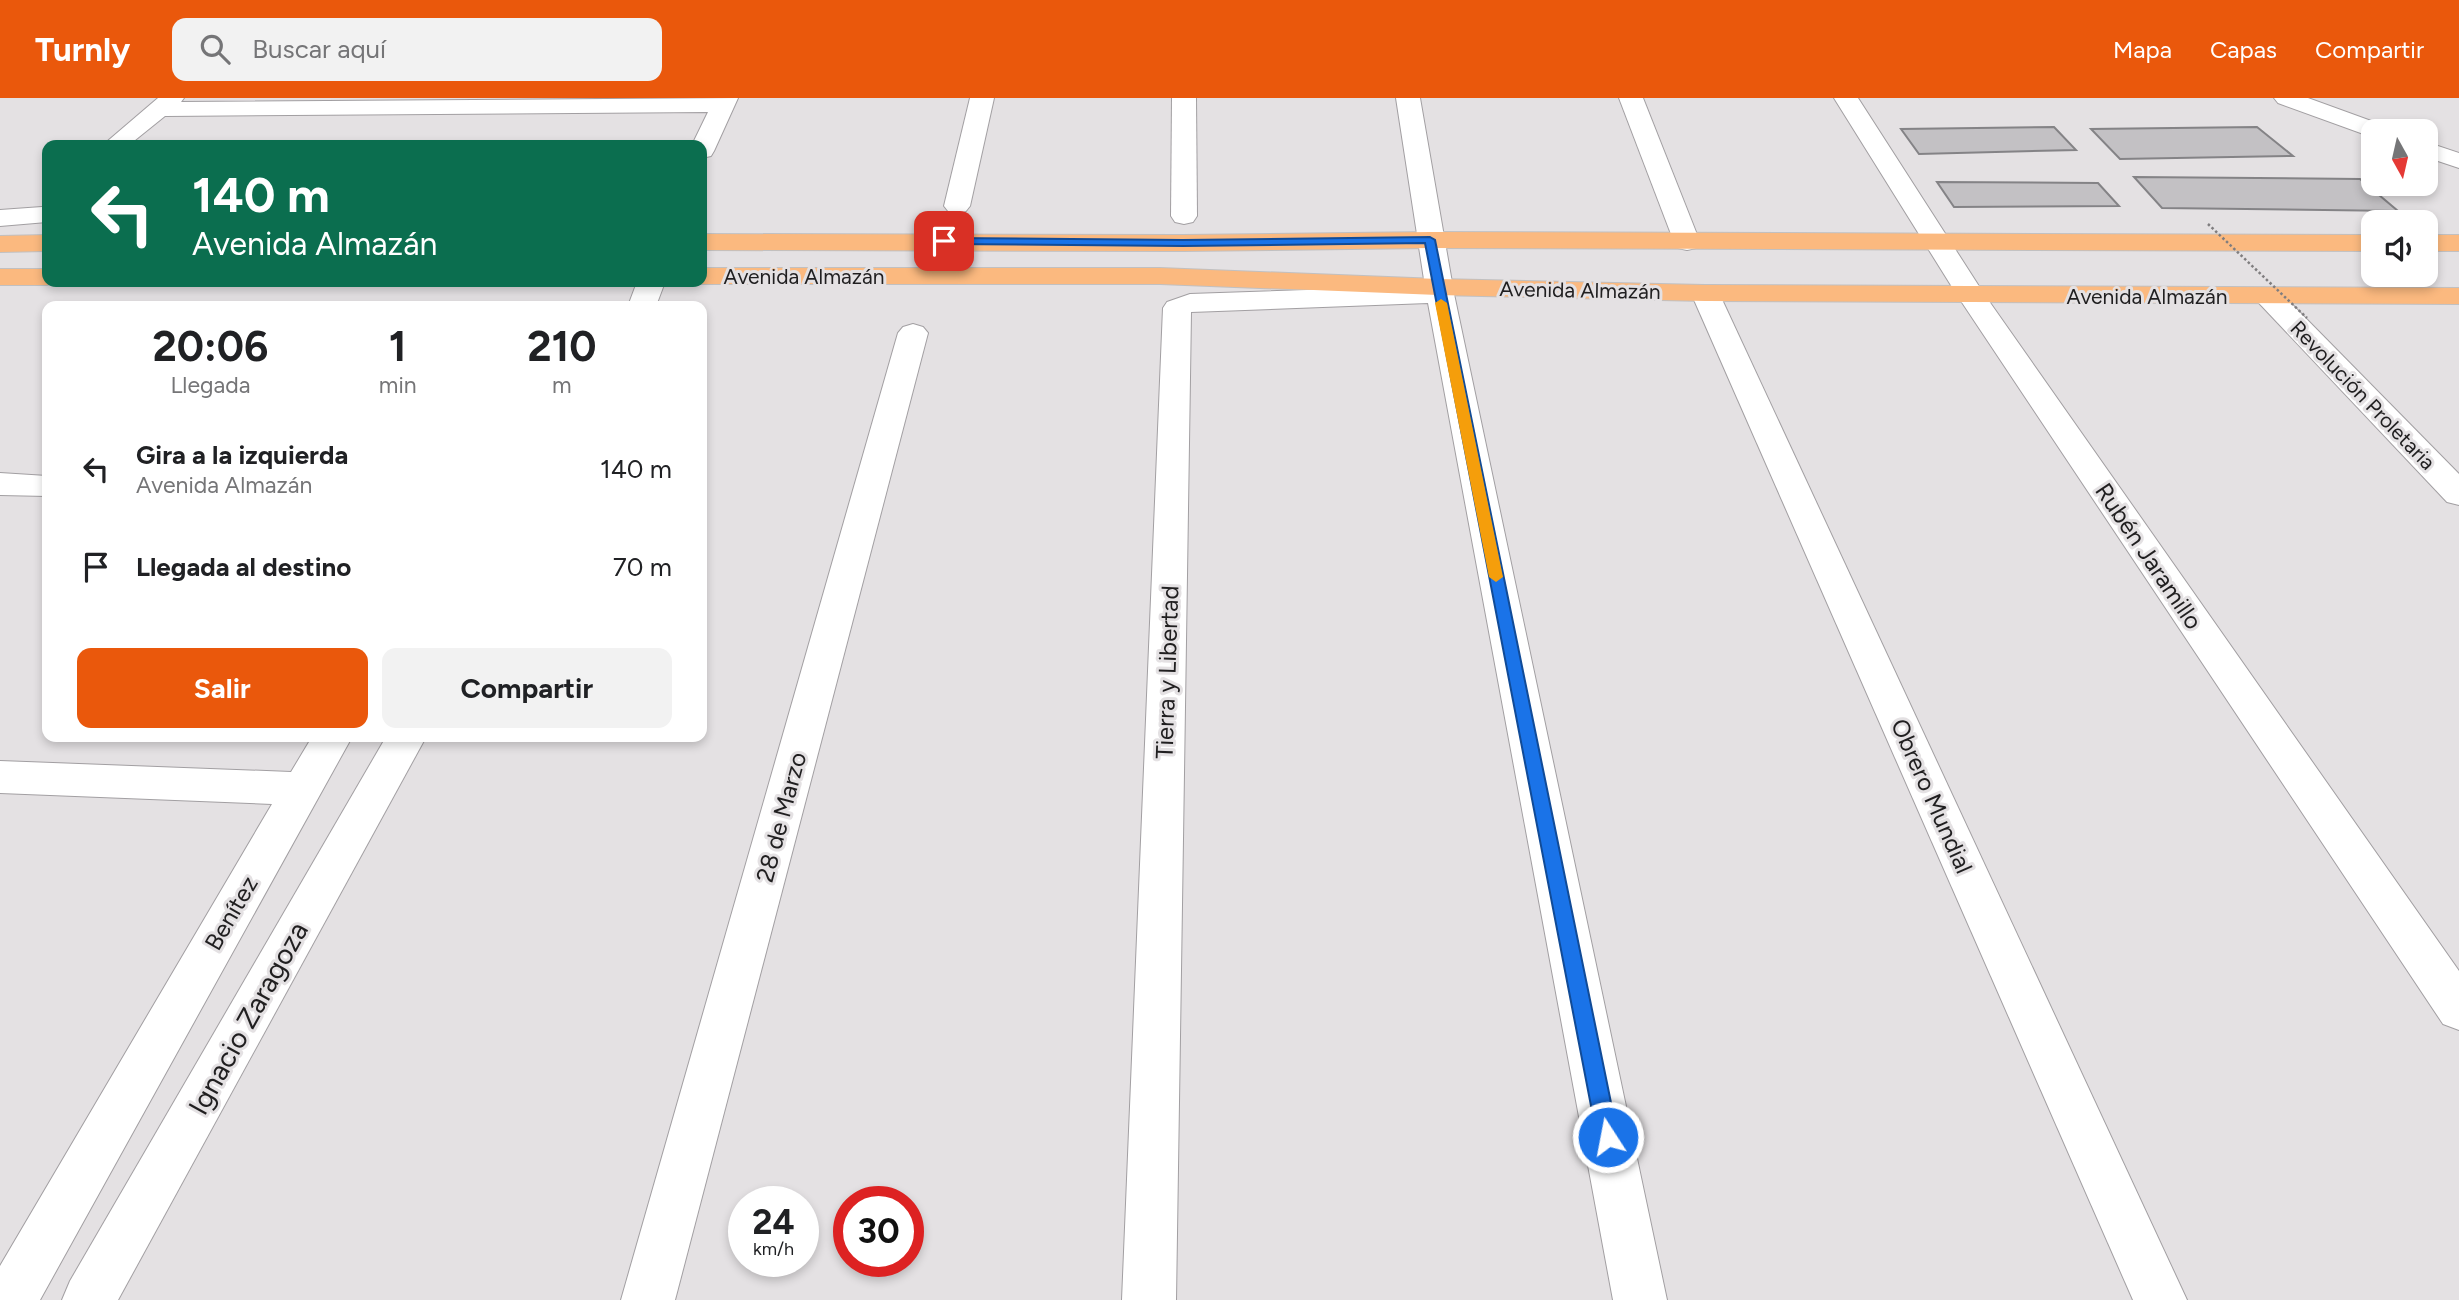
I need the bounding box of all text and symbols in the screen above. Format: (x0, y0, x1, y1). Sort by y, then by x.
search box (172, 18, 662, 81)
text: Turnly (35, 30, 130, 69)
icon: search (196, 30, 234, 68)
text: Buscar aquí (252, 33, 386, 65)
text: Mapa (2113, 35, 2172, 64)
text: Capas (2210, 35, 2277, 64)
text: Compartir (2315, 35, 2424, 64)
north arrow (2361, 119, 2438, 196)
map controls (2361, 119, 2438, 287)
text: 140 m (192, 165, 330, 224)
icon: left (77, 168, 168, 259)
button: sound (2361, 210, 2438, 287)
pin (914, 211, 974, 271)
icon: arrive (925, 222, 963, 260)
text: Avenida Almazán (192, 225, 437, 263)
street label: Avenida Almazán (723, 264, 885, 289)
street label: Avenida Almazán (1499, 276, 1661, 304)
street label: Avenida Almazán (2066, 284, 2228, 309)
street label: Revolución Proletaria (2285, 315, 2441, 475)
text: 20:06 (153, 321, 268, 372)
text: 1 (389, 321, 407, 372)
text: 210 (527, 321, 596, 372)
text: Llegada (170, 371, 250, 399)
text: min (379, 371, 417, 399)
text: m (552, 371, 572, 399)
text: Gira a la izquierda (136, 439, 348, 471)
icon: left (77, 450, 115, 488)
text: 140 m (600, 453, 672, 485)
text: Avenida Almazán (136, 471, 312, 499)
street label: Rubén Jaramillo (2089, 477, 2209, 635)
icon: arrive (77, 548, 115, 586)
text: Llegada al destino (136, 551, 351, 583)
text: 70 m (613, 551, 672, 583)
street label: Tierra y Libertad (1149, 585, 1185, 759)
button: Salir (77, 648, 368, 728)
button: Compartir (382, 648, 672, 728)
street label: Obrero Mundial (1885, 714, 1979, 878)
street label: 28 de Marzo (750, 749, 812, 885)
street label: Benítez (198, 871, 264, 955)
street label: Ignacio Zaragoza (181, 916, 315, 1120)
position arrow (1571, 1100, 1645, 1174)
speed limit sign: 30 (833, 1186, 924, 1277)
text: 24 (752, 1201, 795, 1243)
text: km/h (753, 1238, 794, 1260)

